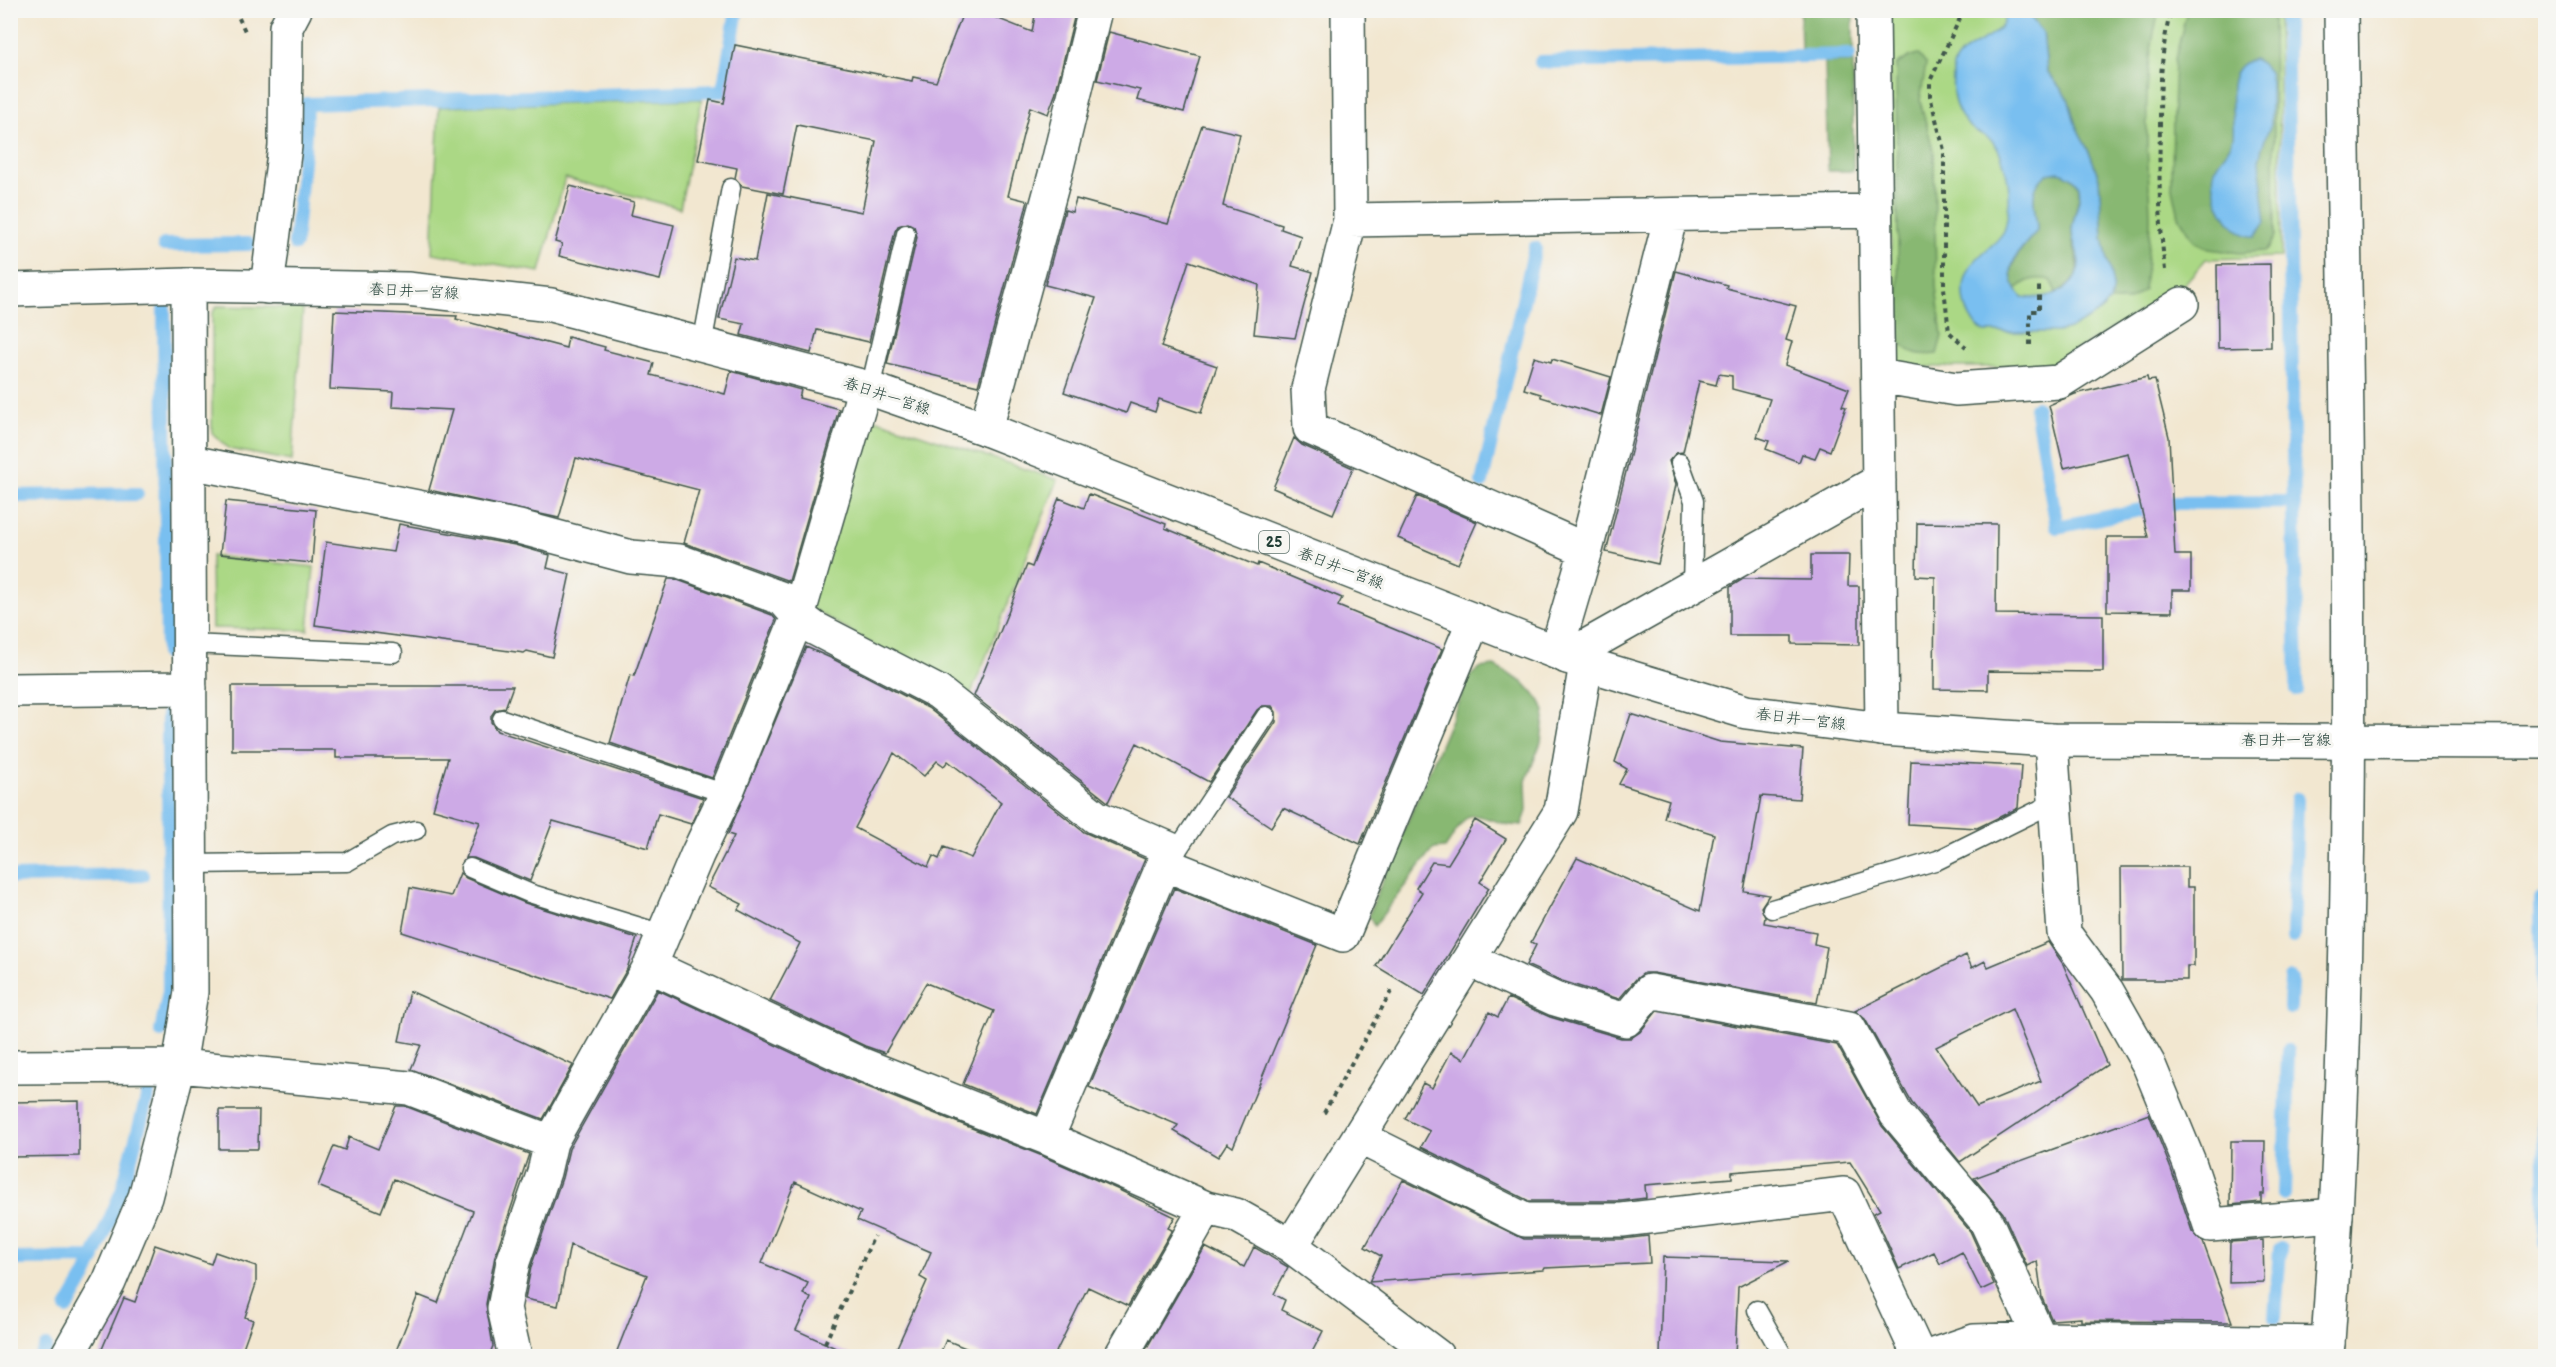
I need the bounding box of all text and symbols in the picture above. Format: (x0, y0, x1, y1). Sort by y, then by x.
street label: 春日井一宮線 (369, 280, 459, 303)
street label: 春日井一宮線 (841, 374, 933, 419)
road number: 25 (1259, 531, 1289, 553)
street label: 春日井一宮線 (1295, 543, 1386, 593)
street label: 春日井一宮線 (1755, 705, 1847, 734)
street label: 春日井一宮線 (2241, 731, 2331, 750)

